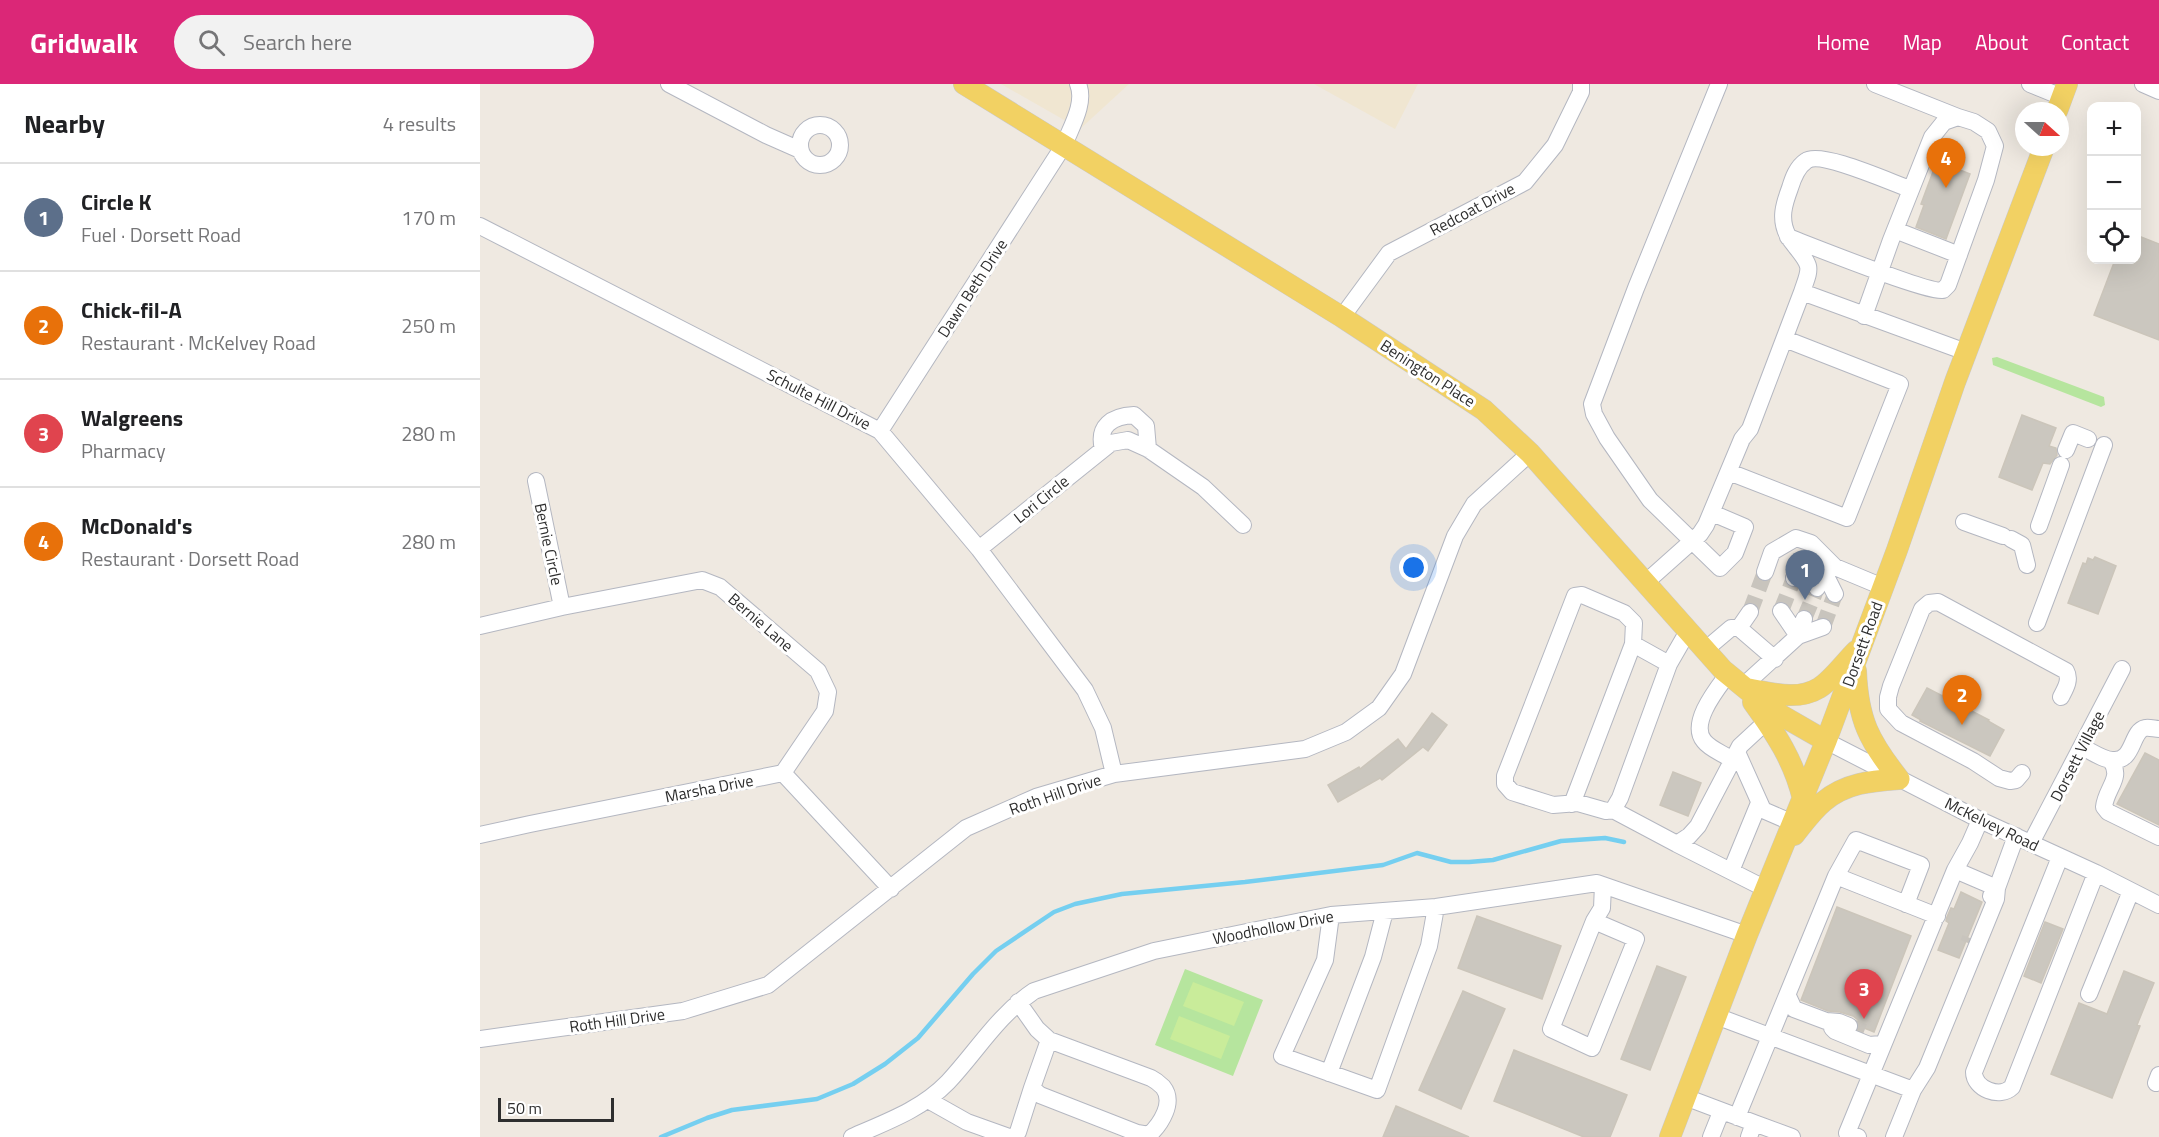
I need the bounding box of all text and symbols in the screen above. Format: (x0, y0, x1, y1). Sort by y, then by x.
search box (174, 15, 594, 69)
text: Gridwalk (30, 21, 138, 64)
text: Search here (243, 25, 352, 59)
icon: search (195, 26, 228, 59)
text: Home (1816, 26, 1870, 58)
text: Map (1903, 26, 1942, 58)
text: About (1975, 26, 2028, 58)
text: Contact (2061, 26, 2129, 58)
north arrow (2015, 102, 2069, 156)
map controls (2087, 102, 2141, 264)
button: + (2087, 102, 2141, 156)
text: Nearby (24, 104, 105, 143)
text: 4 results (383, 108, 456, 139)
pin: 4 (1926, 138, 1966, 188)
button: − (2087, 156, 2141, 210)
street label: Redcoat Drive (1425, 176, 1519, 242)
text: Circle K (81, 185, 152, 219)
text: 1 (38, 202, 49, 233)
text: 170 m (401, 202, 456, 233)
button: locate (2087, 210, 2141, 264)
text: Fuel · Dorsett Road (81, 219, 241, 250)
street label: Dawn Beth Drive (931, 234, 1013, 342)
text: Chick-fil-A (81, 293, 182, 327)
text: 2 (38, 310, 49, 341)
text: 250 m (401, 310, 456, 341)
text: Restaurant · McKelvey Road (81, 327, 316, 358)
street label: Benington Place (1376, 333, 1480, 413)
street label: Schulte Hill Drive (763, 362, 875, 436)
text: Walgreens (81, 401, 183, 435)
text: 3 (38, 418, 49, 449)
text: 280 m (401, 418, 456, 449)
text: Pharmacy (81, 435, 166, 466)
street label: Lori Circle (1008, 469, 1074, 529)
street label: Bernie Circle (529, 501, 569, 587)
text: McDonald's (81, 509, 192, 543)
text: 4 (38, 526, 49, 557)
text: 280 m (401, 526, 456, 557)
text: Restaurant · Dorsett Road (81, 543, 299, 574)
pin: 1 (1786, 550, 1824, 600)
your location (1399, 553, 1428, 582)
street label: Bernie Lane (723, 587, 799, 657)
street label: Dorsett Road (1835, 598, 1889, 690)
pin: 2 (1942, 676, 1982, 725)
street label: Dorsett Village (2044, 706, 2110, 806)
street label: Roth Hill Drive (1006, 767, 1104, 821)
street label: Marsha Drive (663, 768, 755, 808)
street label: McKelvey Road (1941, 791, 2043, 857)
street label: Woodhollow Drive (1210, 904, 1336, 950)
pin: 3 (1844, 970, 1884, 1019)
street label: Roth Hill Drive (568, 1001, 666, 1039)
scale bar (498, 1095, 614, 1122)
text: 50 m (507, 1096, 542, 1120)

